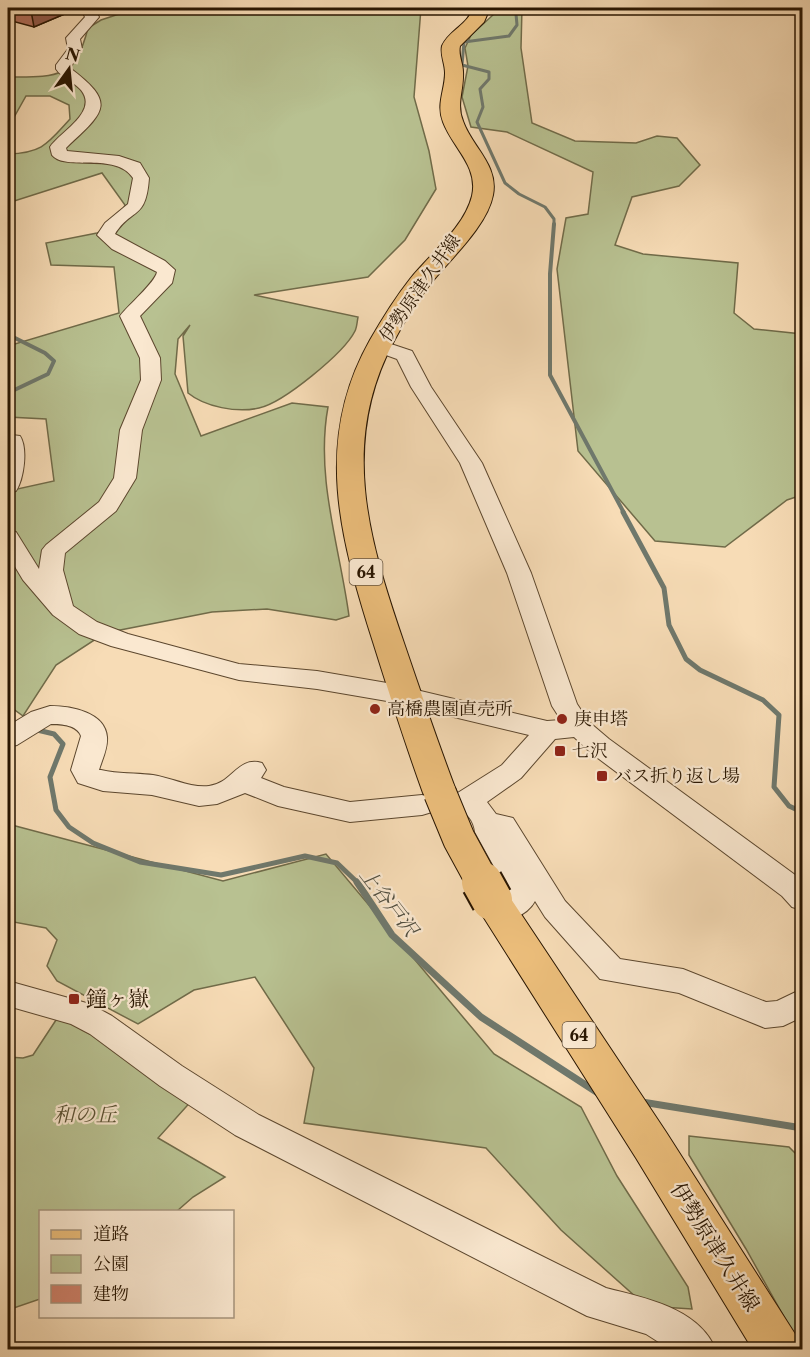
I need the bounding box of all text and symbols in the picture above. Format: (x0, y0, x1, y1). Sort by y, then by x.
north arrow (39, 39, 99, 99)
text: N (64, 43, 82, 66)
street label: 伊勢原津久井線 (375, 230, 465, 346)
road number: 64 (350, 559, 382, 585)
place label: 高橋農園直売所 (387, 698, 513, 720)
marker: 高橋農園直売所 (368, 702, 382, 716)
place label: 庚申塔 (574, 708, 628, 730)
marker: 庚申塔 (555, 712, 569, 726)
place label: 七沢 (572, 740, 608, 762)
marker: 七沢 (553, 744, 567, 758)
place label: バス折り返し場 (614, 765, 740, 787)
marker: バス折り返し場 (595, 769, 609, 783)
water label: 上谷戸沢 (355, 863, 425, 943)
place label: 鐘ヶ嶽 (86, 986, 149, 1011)
marker: 鐘ヶ嶽 (67, 992, 81, 1006)
road number: 64 (562, 1022, 596, 1048)
park label: 和の丘 (54, 1102, 117, 1127)
street label: 伊勢原津久井線 (666, 1178, 765, 1316)
legend (39, 1210, 234, 1318)
text: 道路 (93, 1223, 129, 1245)
text: 公園 (93, 1253, 129, 1275)
text: 建物 (93, 1283, 129, 1305)

